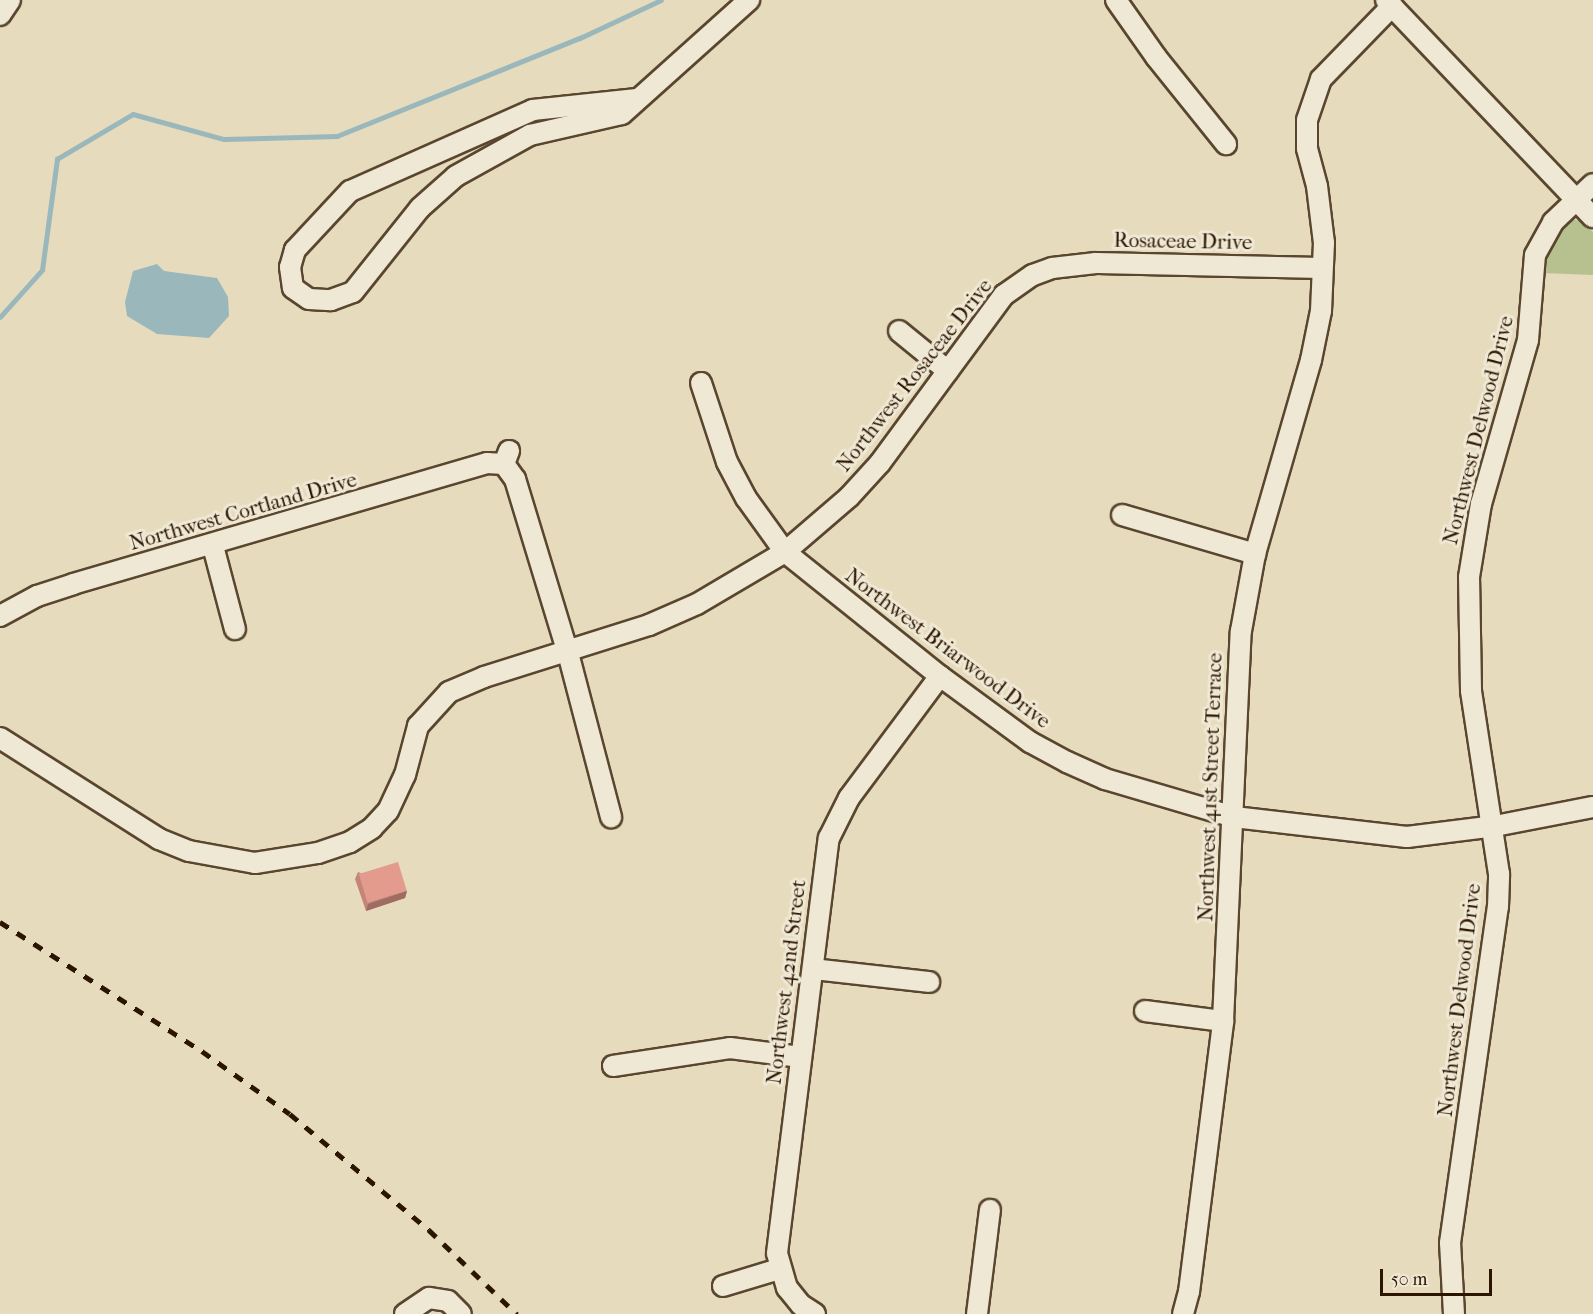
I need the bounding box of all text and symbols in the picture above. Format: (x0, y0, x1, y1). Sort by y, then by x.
street label: Rosaceae Drive (1113, 227, 1253, 255)
street label: Northwest Rosaceae Drive (831, 274, 997, 476)
street label: Northwest Delwood Drive (1437, 313, 1519, 547)
street label: Northwest Cortland Drive (126, 466, 360, 556)
street label: Northwest Briarwood Drive (840, 563, 1056, 733)
street label: Northwest 41st Street Terrace (1193, 652, 1227, 922)
street label: Northwest 42nd Street (761, 878, 811, 1086)
street label: Northwest Delwood Drive (1432, 882, 1486, 1118)
scale bar (1383, 1257, 1496, 1295)
text: 50 m (1391, 1269, 1427, 1290)

